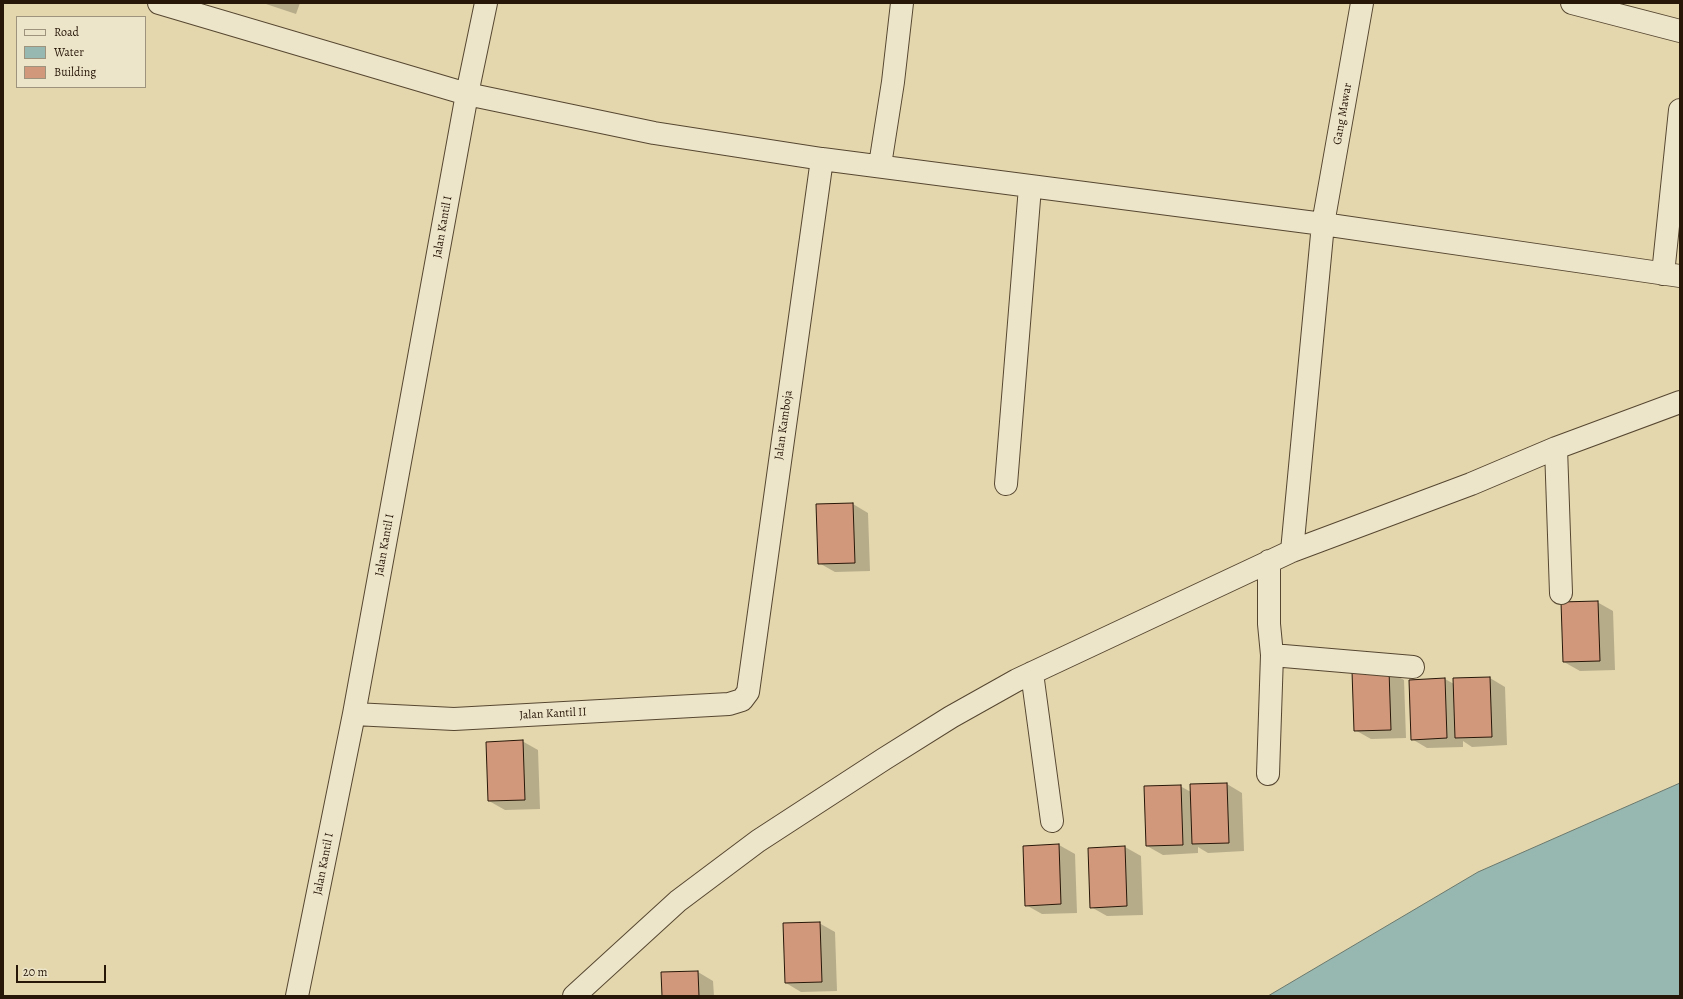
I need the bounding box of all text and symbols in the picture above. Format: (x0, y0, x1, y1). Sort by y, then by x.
legend (16, 16, 146, 88)
text: Road (54, 24, 79, 40)
text: Water (54, 44, 84, 60)
text: Building (54, 64, 96, 80)
street label: Gang Mawar (1330, 82, 1356, 146)
street label: Jalan Kantil I (430, 195, 456, 259)
street label: Jalan Kamboja (772, 389, 796, 461)
street label: Jalan Kantil I (372, 513, 398, 577)
street label: Jalan Kantil II (519, 705, 587, 723)
street label: Jalan Kantil I (311, 832, 337, 896)
scale bar (18, 957, 108, 983)
text: 20 m (23, 964, 47, 980)

